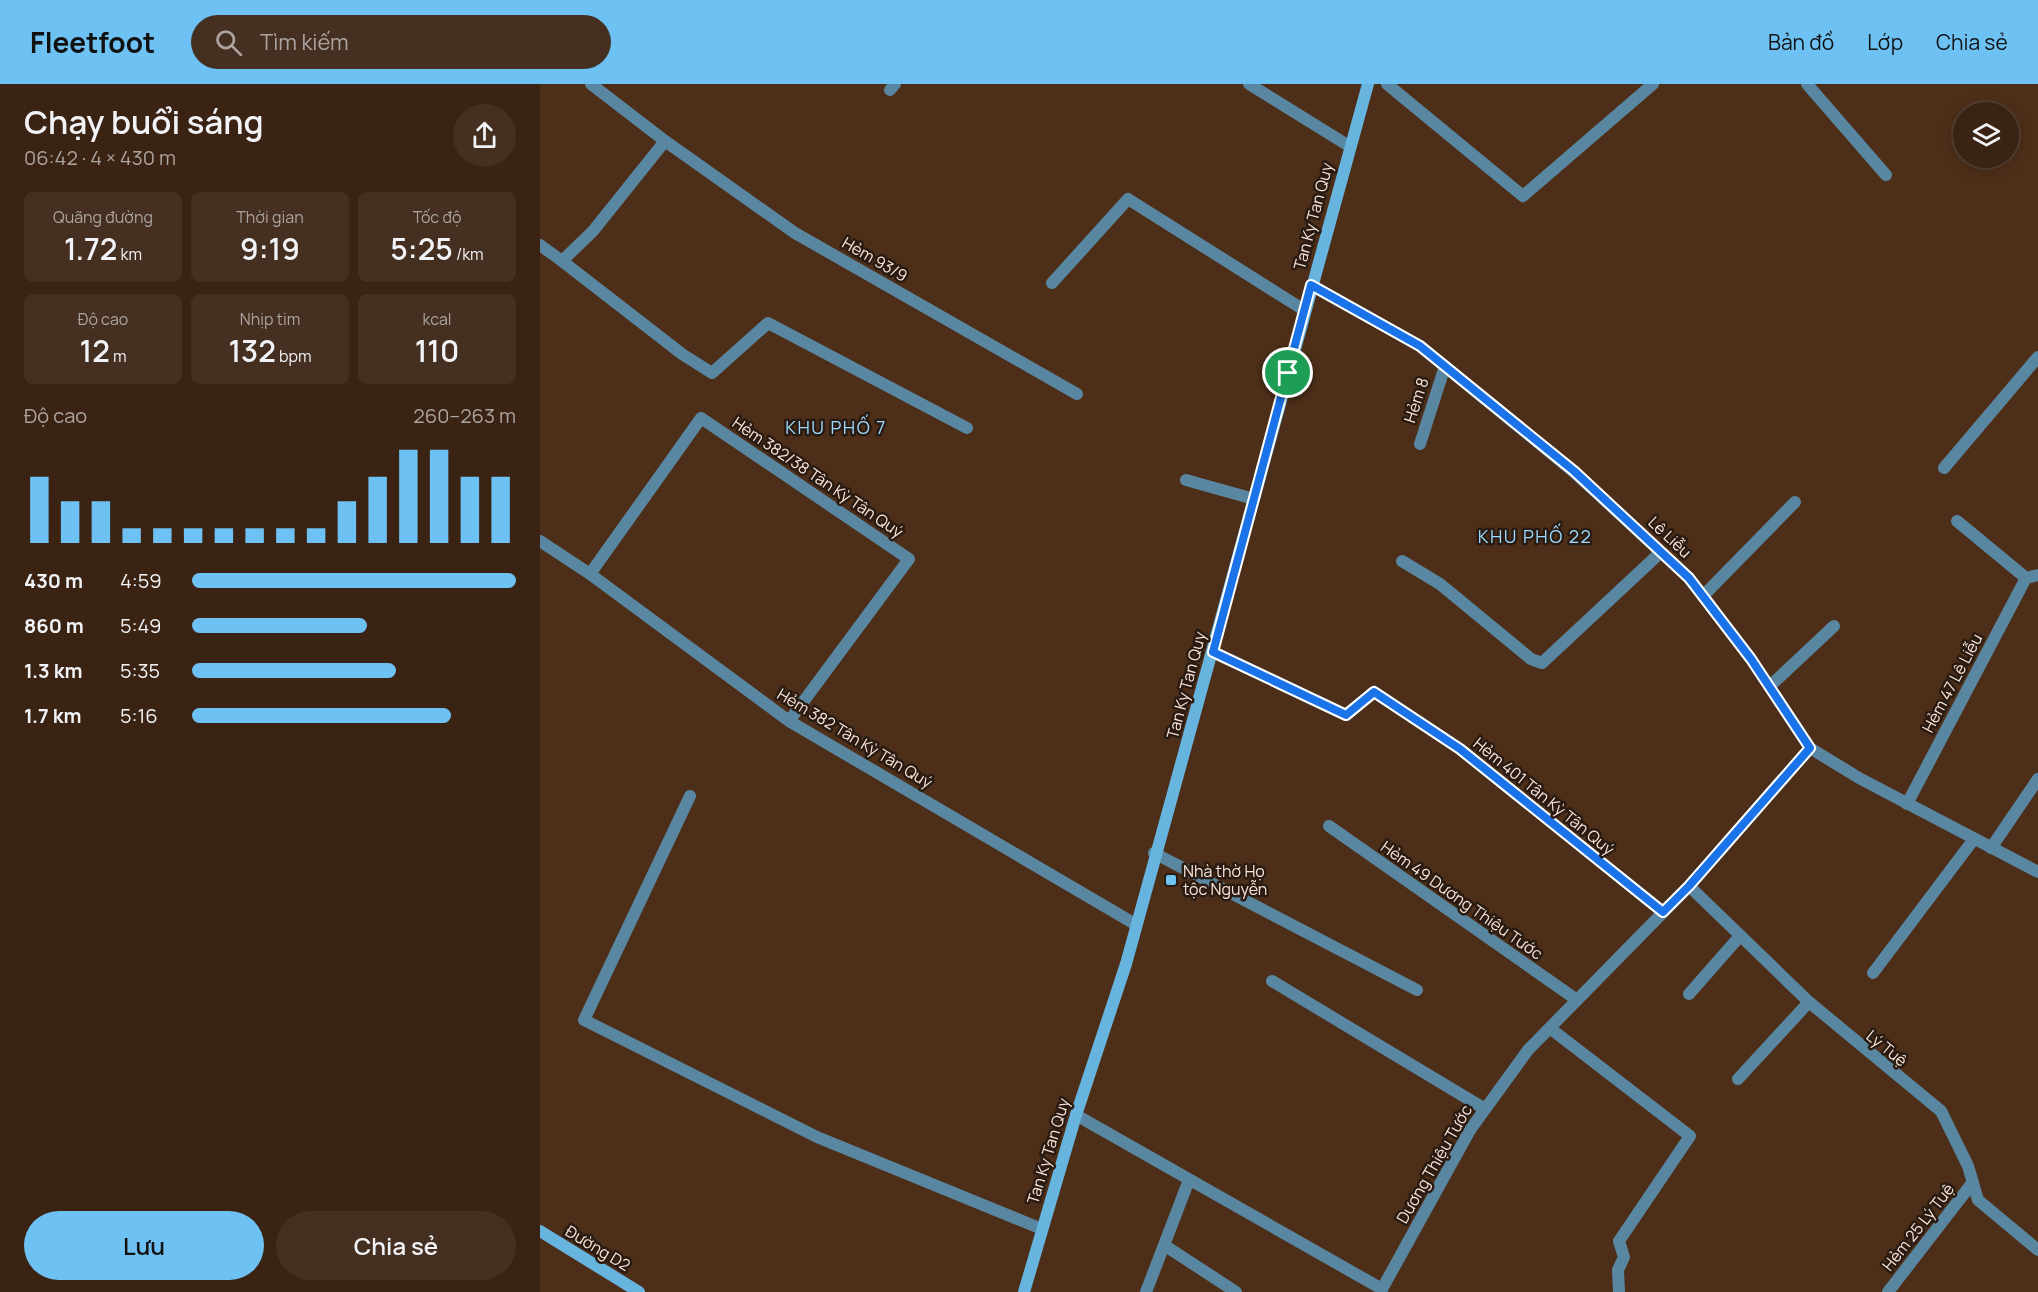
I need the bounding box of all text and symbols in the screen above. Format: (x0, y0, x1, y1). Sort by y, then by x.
search box (191, 15, 611, 69)
text: Fleetfoot (30, 23, 155, 61)
icon: search (212, 26, 245, 59)
text: Tìm kiếm (260, 27, 349, 57)
text: Bản đồ (1768, 28, 1834, 56)
text: Lớp (1867, 28, 1903, 56)
text: Chia sẻ (1936, 28, 2008, 56)
text: Chạy buổi sáng (24, 99, 264, 144)
map controls (1953, 102, 2019, 168)
button: layers (1953, 102, 2019, 168)
button: share (453, 104, 516, 167)
text: 06:42 · 4 × 430 m (24, 144, 176, 171)
street label: Tan Ky Tan Quy (1288, 160, 1338, 272)
text: Quãng đường (53, 206, 153, 228)
text: Thời gian (236, 206, 304, 228)
text: Tốc độ (413, 206, 461, 228)
text: 1.72 (64, 228, 117, 269)
text: 9:19 (240, 228, 300, 269)
text: 5:25 (390, 228, 453, 269)
street label: Hẻm 93/9 (838, 231, 912, 287)
text: km (117, 243, 142, 265)
text: /km (453, 243, 484, 265)
text: Độ cao (78, 308, 128, 330)
text: Nhịp tim (240, 308, 300, 330)
text: kcal (422, 308, 452, 330)
text: 12 (79, 330, 110, 371)
text: 132 (228, 330, 276, 371)
text: 110 (415, 330, 459, 371)
text: m (110, 345, 127, 367)
text: bpm (276, 345, 312, 367)
pin (1262, 347, 1313, 398)
icon: arrive (1271, 356, 1304, 389)
street label: Hẻm 8 (1398, 375, 1434, 425)
text: Độ cao (24, 402, 87, 429)
text: 260–263 m (413, 402, 516, 429)
street label: Hẻm 382/38 Tân Kỳ Tân Quý (728, 411, 908, 543)
district label: KHU PHỐ 7 (785, 414, 887, 439)
street label: Lê Liễu (1644, 511, 1696, 563)
district label: KHU PHỐ 22 (1478, 523, 1592, 548)
text: 430 m (24, 567, 83, 594)
text: 4:59 (120, 567, 162, 594)
text: 860 m (24, 612, 84, 639)
text: 5:49 (120, 612, 162, 639)
street label: Tan Ky Tan Quy (1161, 629, 1211, 741)
street label: Hẻm 47 Lê Liễu (1917, 630, 1987, 736)
text: 1.3 km (24, 657, 82, 684)
text: 5:35 (120, 657, 160, 684)
street label: Hẻm 382 Tân Kỳ Tân Quý (773, 683, 937, 793)
text: 1.7 km (24, 702, 81, 729)
text: 5:16 (120, 702, 158, 729)
street label: Hẻm 401 Tân Kỳ Tân Quý (1469, 732, 1620, 860)
street label: Hẻm 49 Dương Thiệu Tước (1377, 836, 1547, 964)
place label: Nhà thờ Họ tộc Nguyễn (1183, 860, 1267, 900)
marker: Nhà thờ Họ tộc Nguyễn (1164, 873, 1178, 887)
street label: Lý Tuệ (1862, 1025, 1912, 1071)
street label: Tan Ky Tan Quy (1021, 1095, 1075, 1207)
street label: Dương Thiệu Tước (1391, 1101, 1477, 1227)
street label: Hẻm 25 Lý Tuệ (1877, 1179, 1959, 1275)
button: Lưu (24, 1211, 264, 1280)
button: Chia sẻ (276, 1211, 516, 1280)
street label: Đường D2 (562, 1220, 634, 1276)

